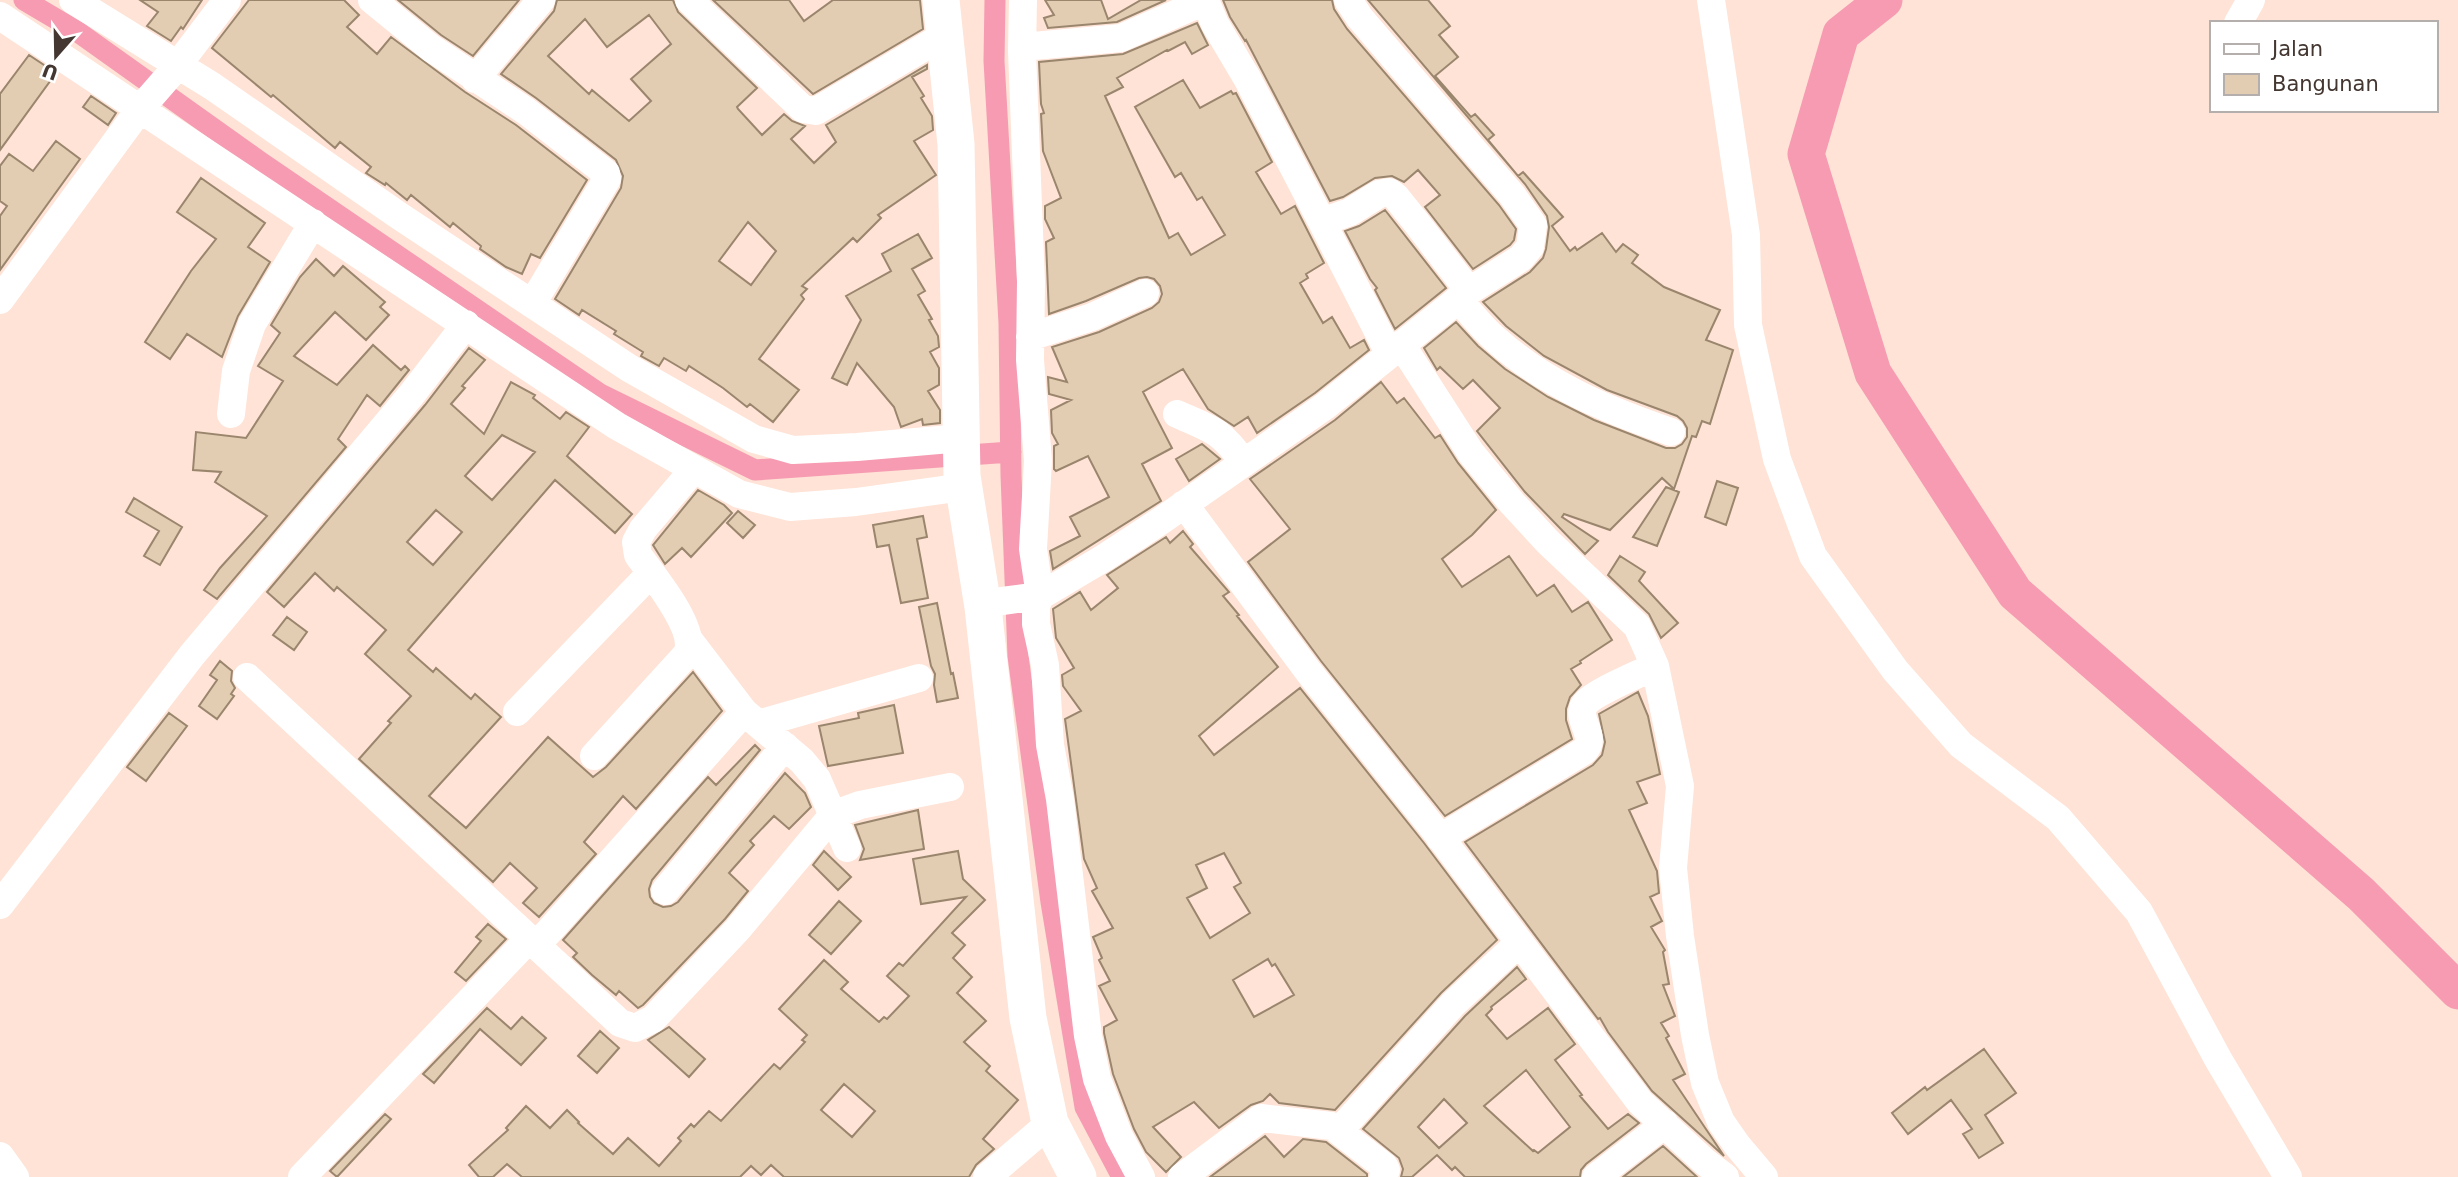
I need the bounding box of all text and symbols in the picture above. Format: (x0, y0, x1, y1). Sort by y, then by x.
north arrow (21, 21, 91, 91)
legend (2210, 21, 2437, 112)
text: Jalan (2270, 37, 2323, 61)
text: U (39, 59, 61, 85)
text: Bangunan (2272, 72, 2379, 96)

